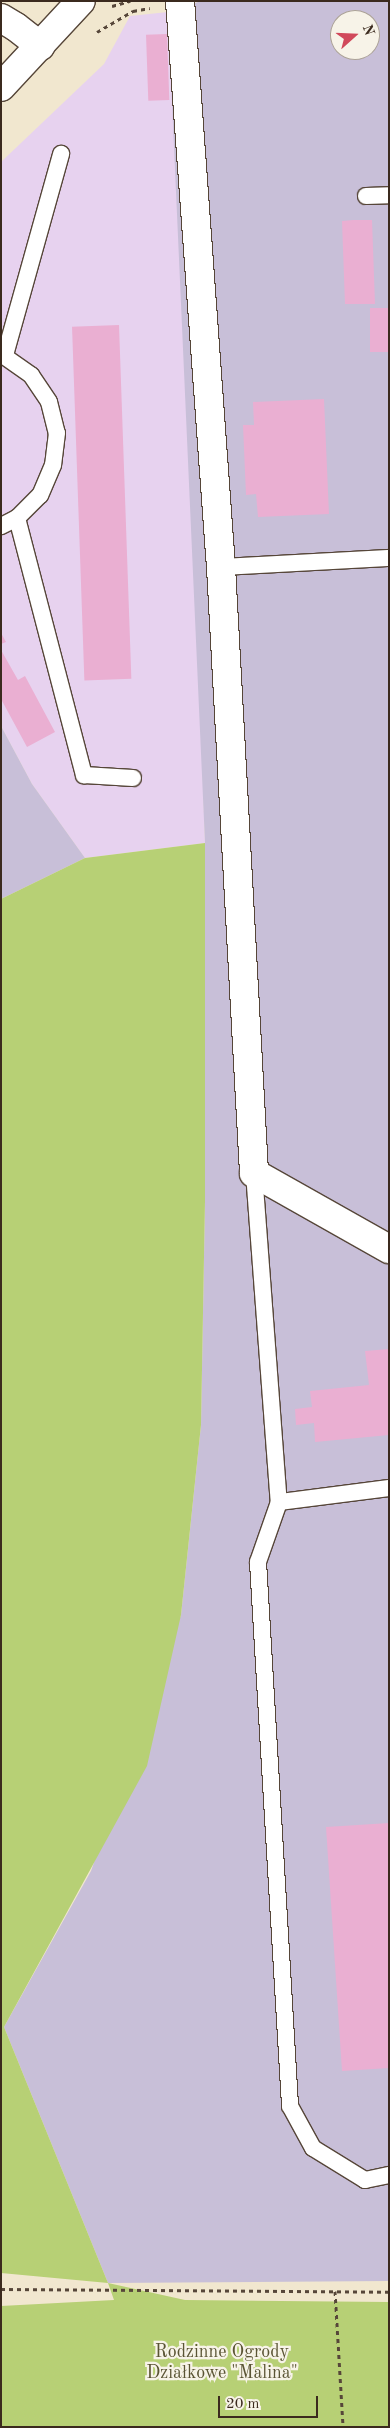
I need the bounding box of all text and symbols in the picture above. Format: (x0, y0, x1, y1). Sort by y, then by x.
north arrow (330, 10, 380, 60)
text: N (360, 23, 377, 38)
park label: Rodzinne Ogrody Działkowe "Malina" (146, 2342, 298, 2384)
scale bar (220, 2386, 320, 2418)
text: 20 m (226, 2397, 260, 2412)

